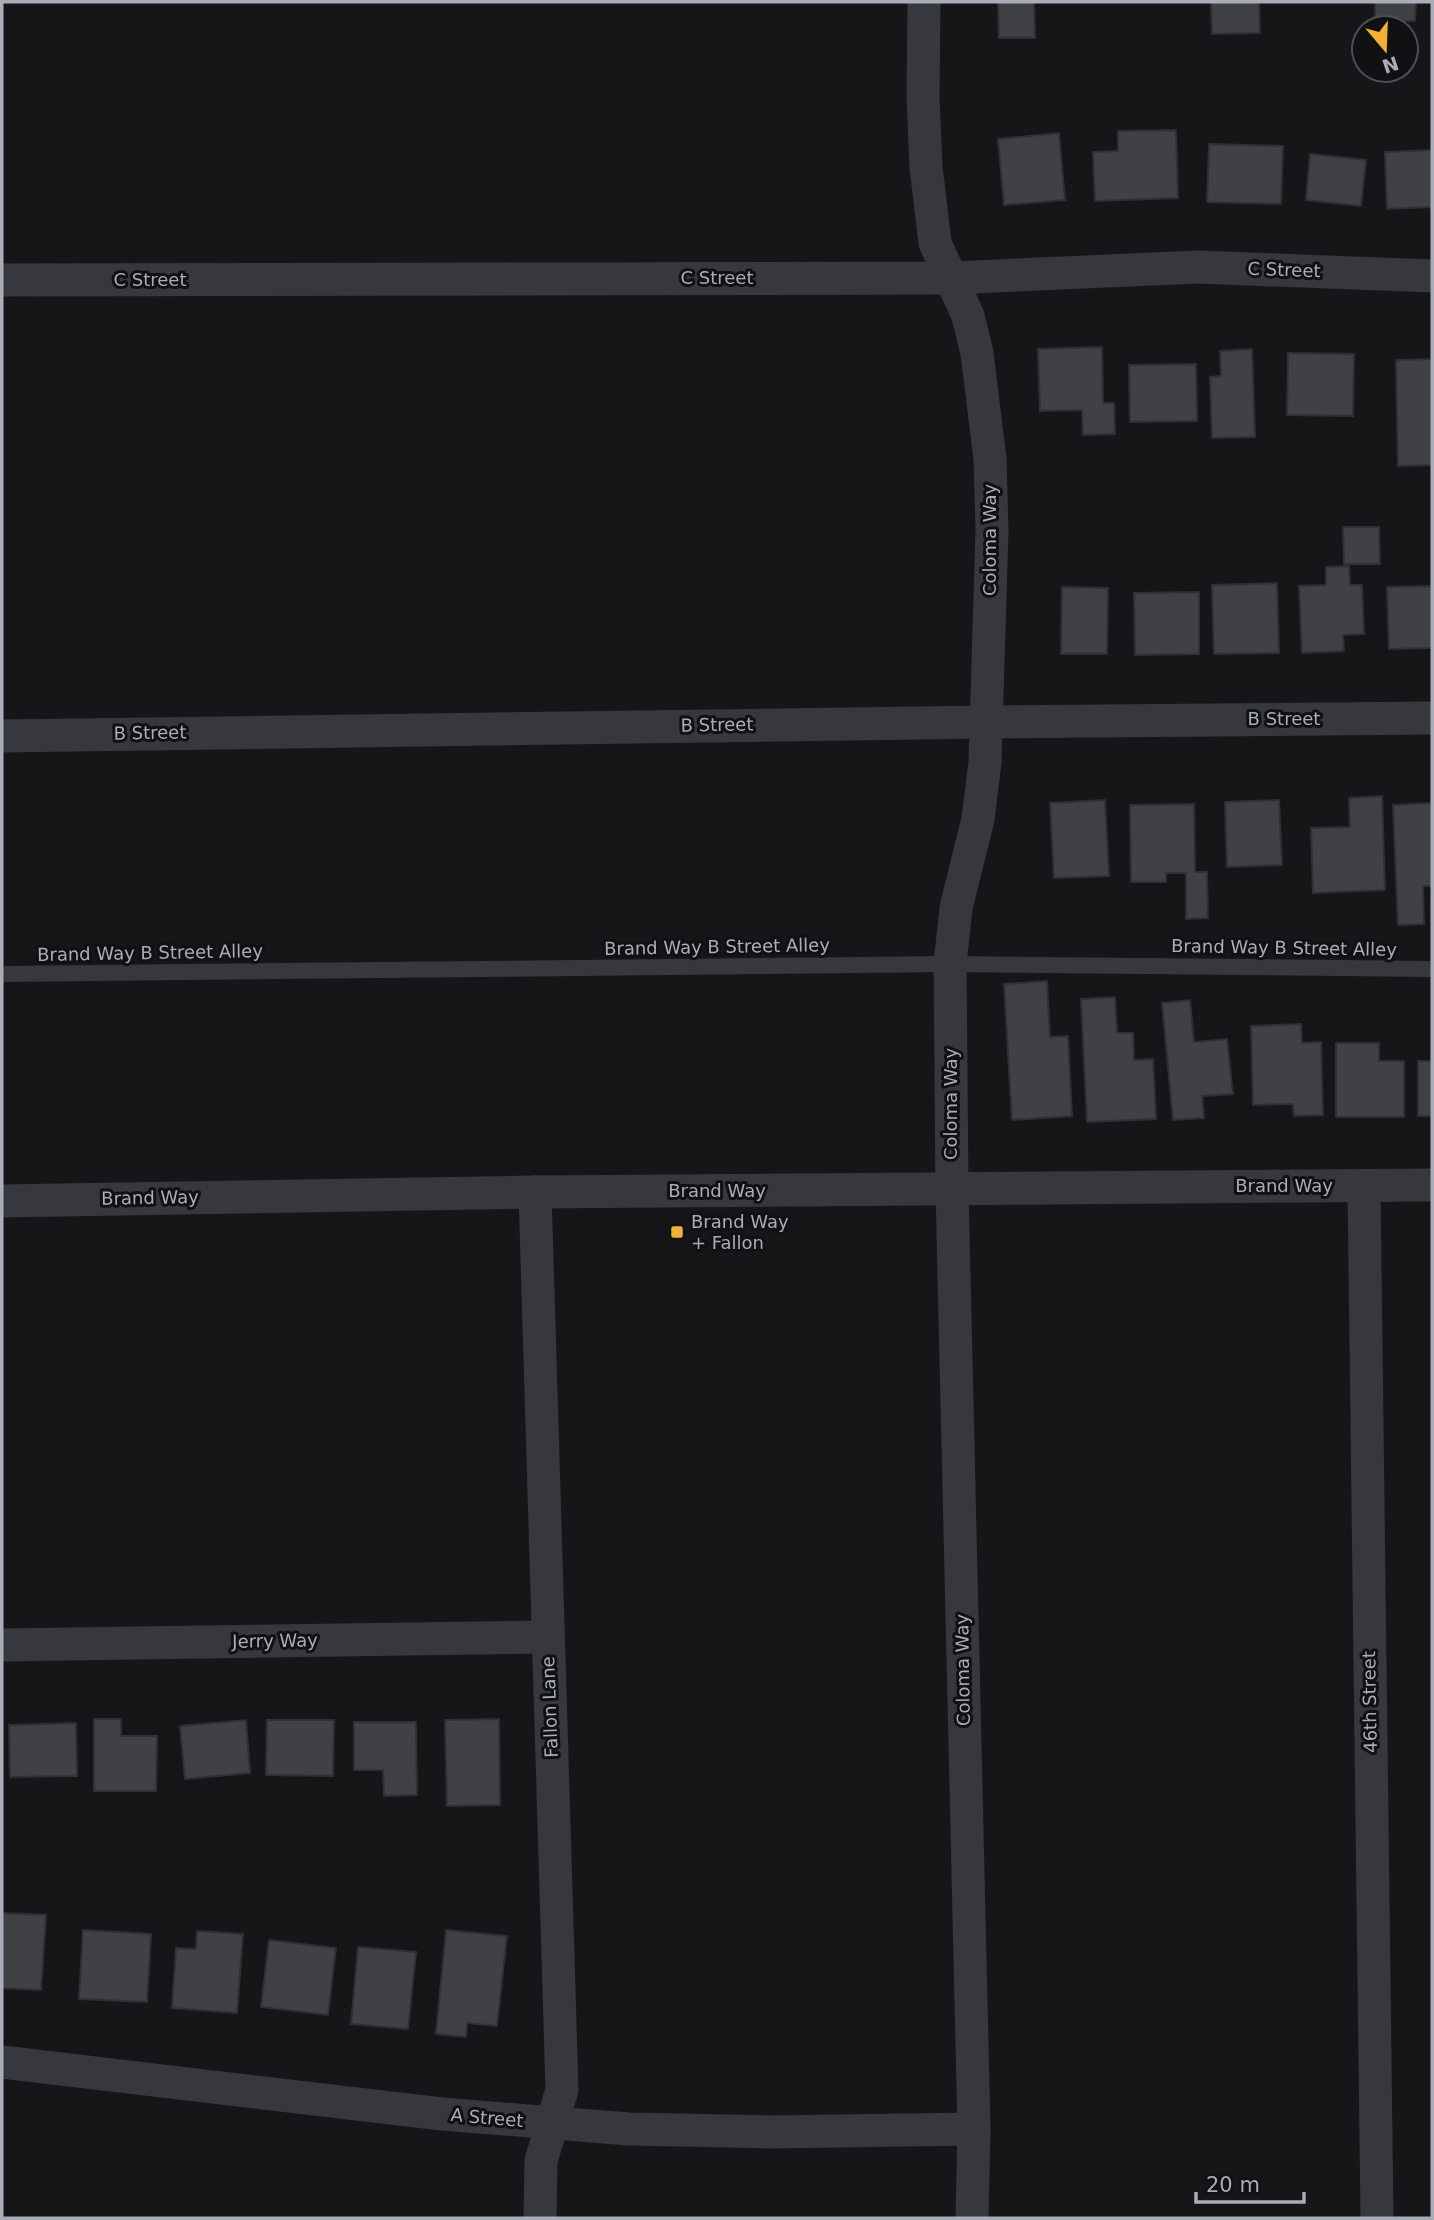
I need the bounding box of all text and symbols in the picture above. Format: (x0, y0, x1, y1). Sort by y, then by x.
north arrow (1350, 14, 1420, 84)
text: N (1379, 52, 1402, 78)
street label: C Street (1247, 258, 1321, 281)
street label: C Street (681, 267, 753, 288)
street label: C Street (114, 269, 186, 290)
street label: Coloma Way (979, 484, 1000, 596)
street label: B Street (1248, 708, 1320, 729)
street label: B Street (680, 713, 754, 736)
street label: B Street (113, 721, 187, 744)
street label: Brand Way B Street Alley (604, 934, 830, 959)
street label: Brand Way B Street Alley (1171, 935, 1397, 960)
street label: Brand Way B Street Alley (37, 940, 263, 965)
street label: Coloma Way (940, 1048, 961, 1160)
street label: Brand Way (1235, 1175, 1333, 1196)
street label: Brand Way (668, 1180, 766, 1201)
street label: Brand Way (101, 1186, 199, 1209)
place label: Brand Way + Fallon (691, 1211, 789, 1253)
marker: Brand Way + Fallon (669, 1224, 685, 1240)
street label: Coloma Way (951, 1613, 974, 1726)
street label: Jerry Way (231, 1629, 318, 1652)
street label: 46th Street (1358, 1651, 1381, 1753)
street label: Fallon Lane (537, 1656, 562, 1758)
street label: A Street (450, 2104, 524, 2131)
scale bar (1196, 2160, 1304, 2204)
text: 20 m (1206, 2173, 1260, 2197)

